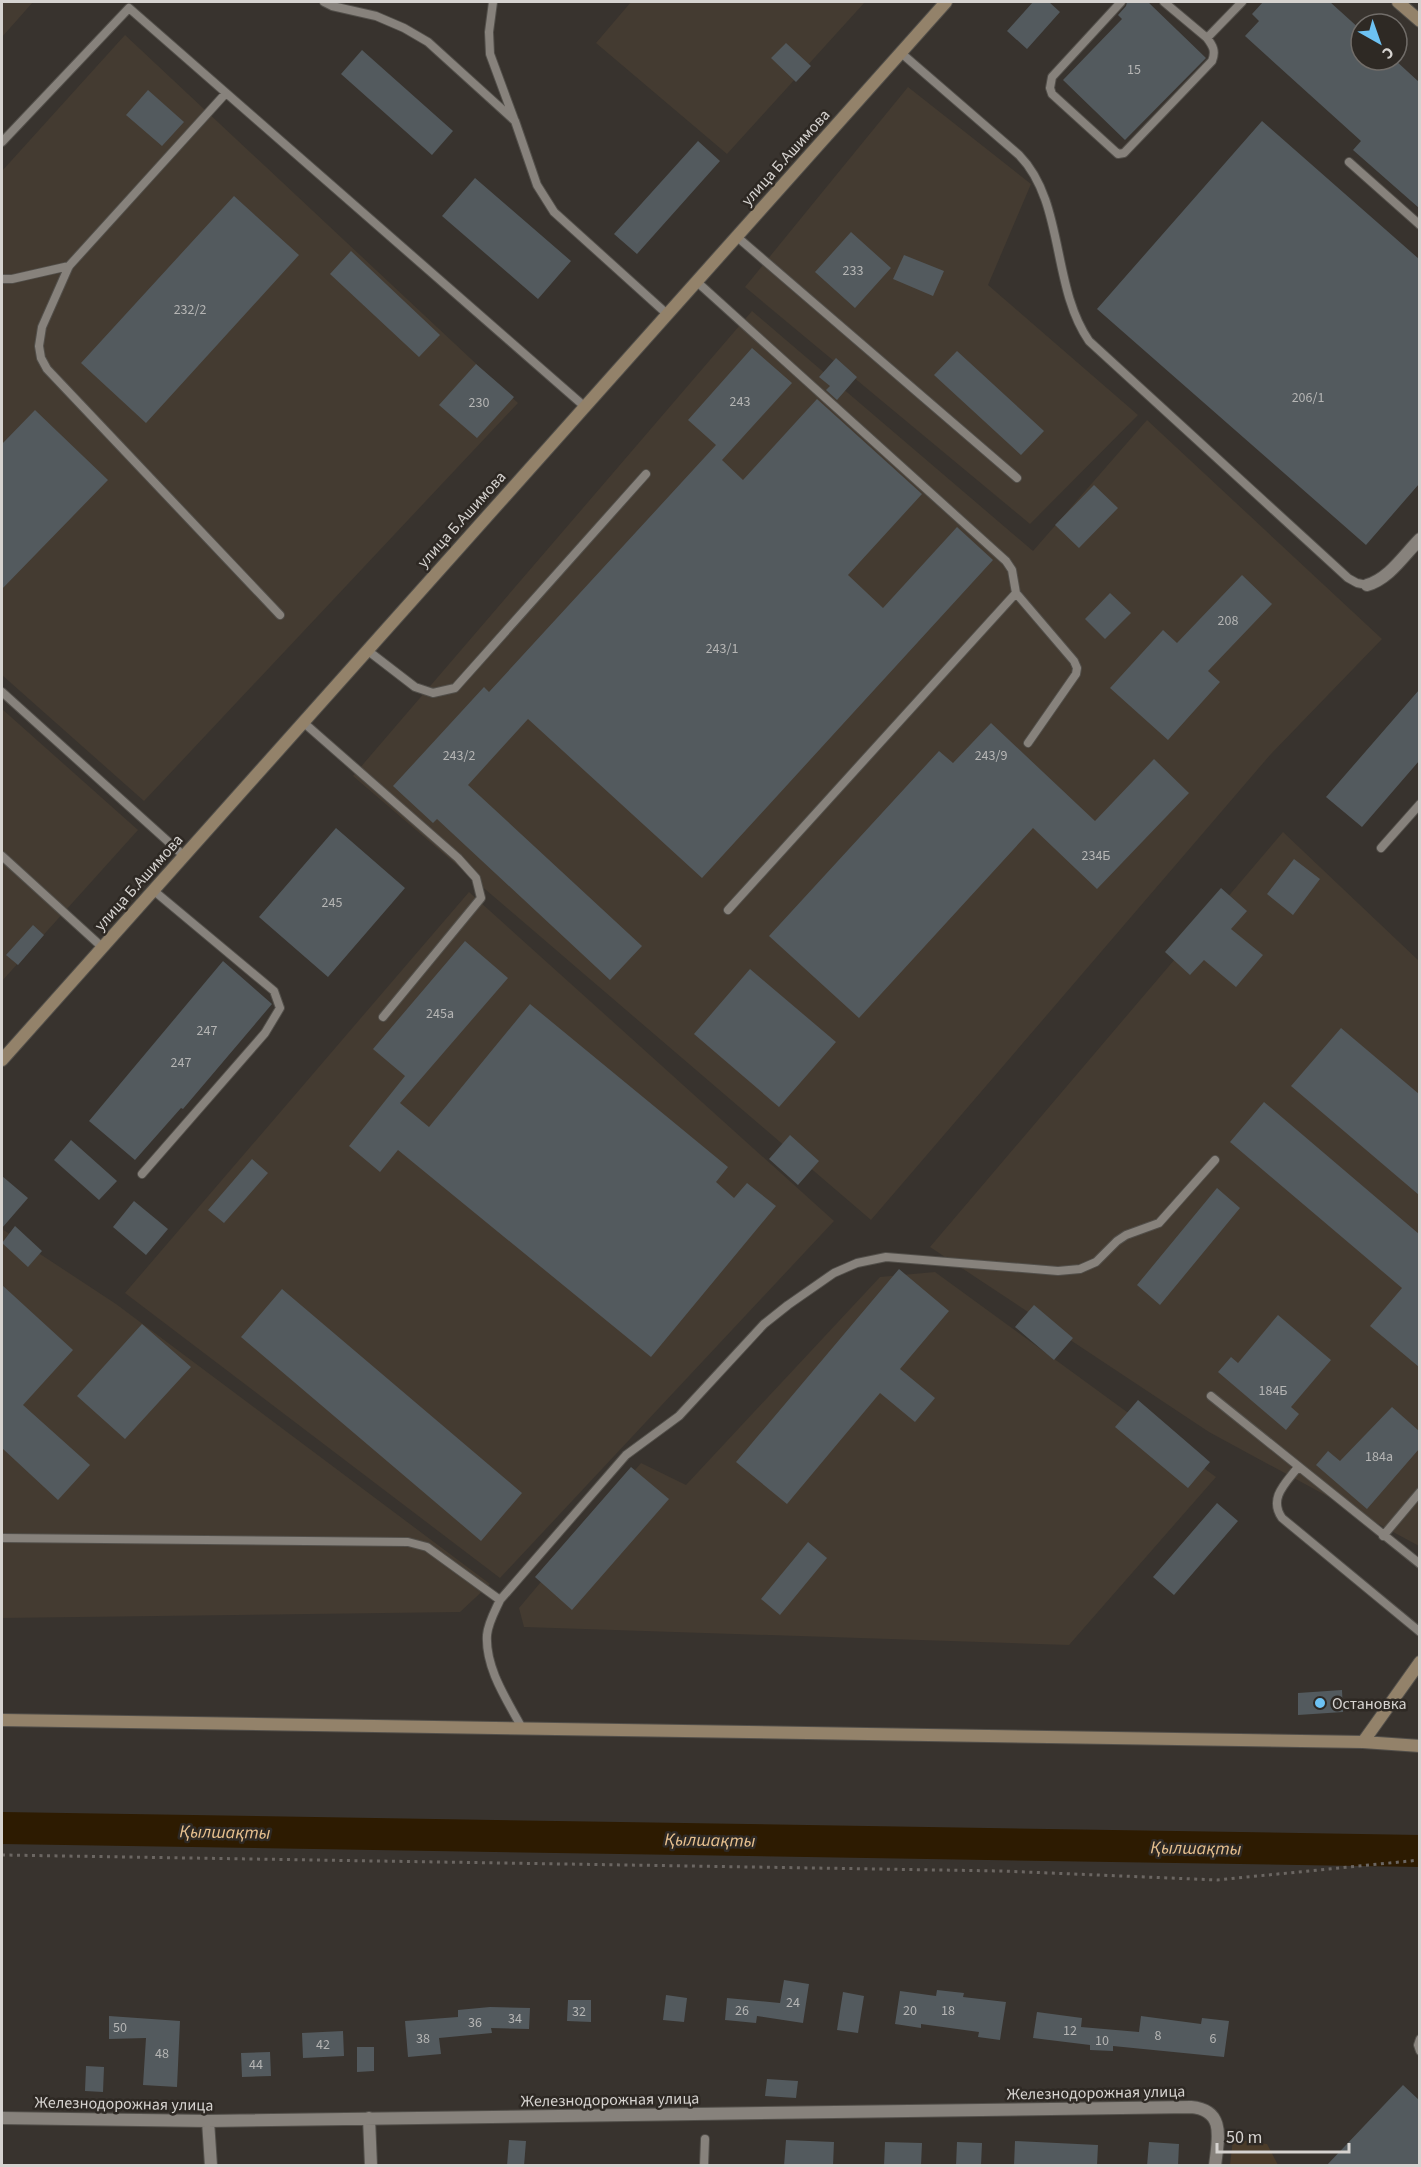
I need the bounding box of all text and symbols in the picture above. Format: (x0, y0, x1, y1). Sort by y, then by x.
north arrow (1349, 12, 1409, 72)
text: С (1377, 41, 1399, 64)
house number: 15 (1127, 60, 1141, 80)
street label: улица Б.Ашимова (736, 105, 835, 211)
house number: 233 (843, 261, 863, 281)
house number: 232/2 (174, 300, 206, 320)
house number: 206/1 (1292, 388, 1324, 408)
house number: 243 (730, 392, 750, 412)
house number: 230 (469, 393, 489, 413)
street label: улица Б.Ашимова (412, 467, 511, 573)
house number: 208 (1218, 611, 1238, 631)
house number: 243/1 (706, 639, 738, 659)
house number: 243/2 (443, 746, 475, 766)
house number: 243/9 (975, 746, 1007, 766)
street label: улица Б.Ашимова (89, 830, 188, 936)
house number: 234Б (1082, 846, 1111, 866)
house number: 245 (322, 893, 342, 913)
house number: 245а (426, 1004, 454, 1024)
house number: 247 (197, 1021, 217, 1041)
house number: 247 (171, 1053, 191, 1073)
house number: 184Б (1259, 1381, 1288, 1401)
house number: 184а (1365, 1447, 1393, 1467)
place label: Остановка (1332, 1693, 1406, 1715)
marker: Остановка (1313, 1696, 1327, 1710)
water label: Қылшақты (179, 1819, 271, 1846)
water label: Қылшақты (664, 1827, 756, 1854)
water label: Қылшақты (1150, 1835, 1242, 1862)
house number: 24 (786, 1993, 800, 2013)
house number: 26 (735, 2001, 749, 2021)
house number: 20 (903, 2001, 917, 2021)
house number: 18 (941, 2001, 955, 2021)
house number: 32 (572, 2002, 586, 2022)
house number: 34 (508, 2009, 522, 2029)
house number: 36 (468, 2013, 482, 2033)
house number: 50 (113, 2018, 127, 2038)
house number: 12 (1063, 2021, 1077, 2041)
house number: 8 (1155, 2026, 1162, 2046)
house number: 38 (416, 2029, 430, 2049)
house number: 6 (1210, 2029, 1217, 2049)
house number: 10 (1095, 2031, 1109, 2051)
house number: 42 (316, 2035, 330, 2055)
house number: 48 (155, 2044, 169, 2064)
house number: 44 (249, 2055, 263, 2075)
street label: Железнодорожная улица (1006, 2080, 1186, 2106)
street label: Железнодорожная улица (520, 2087, 700, 2113)
street label: Железнодорожная улица (34, 2091, 214, 2117)
scale bar (1217, 2116, 1349, 2154)
text: 50 m (1226, 2125, 1262, 2150)

